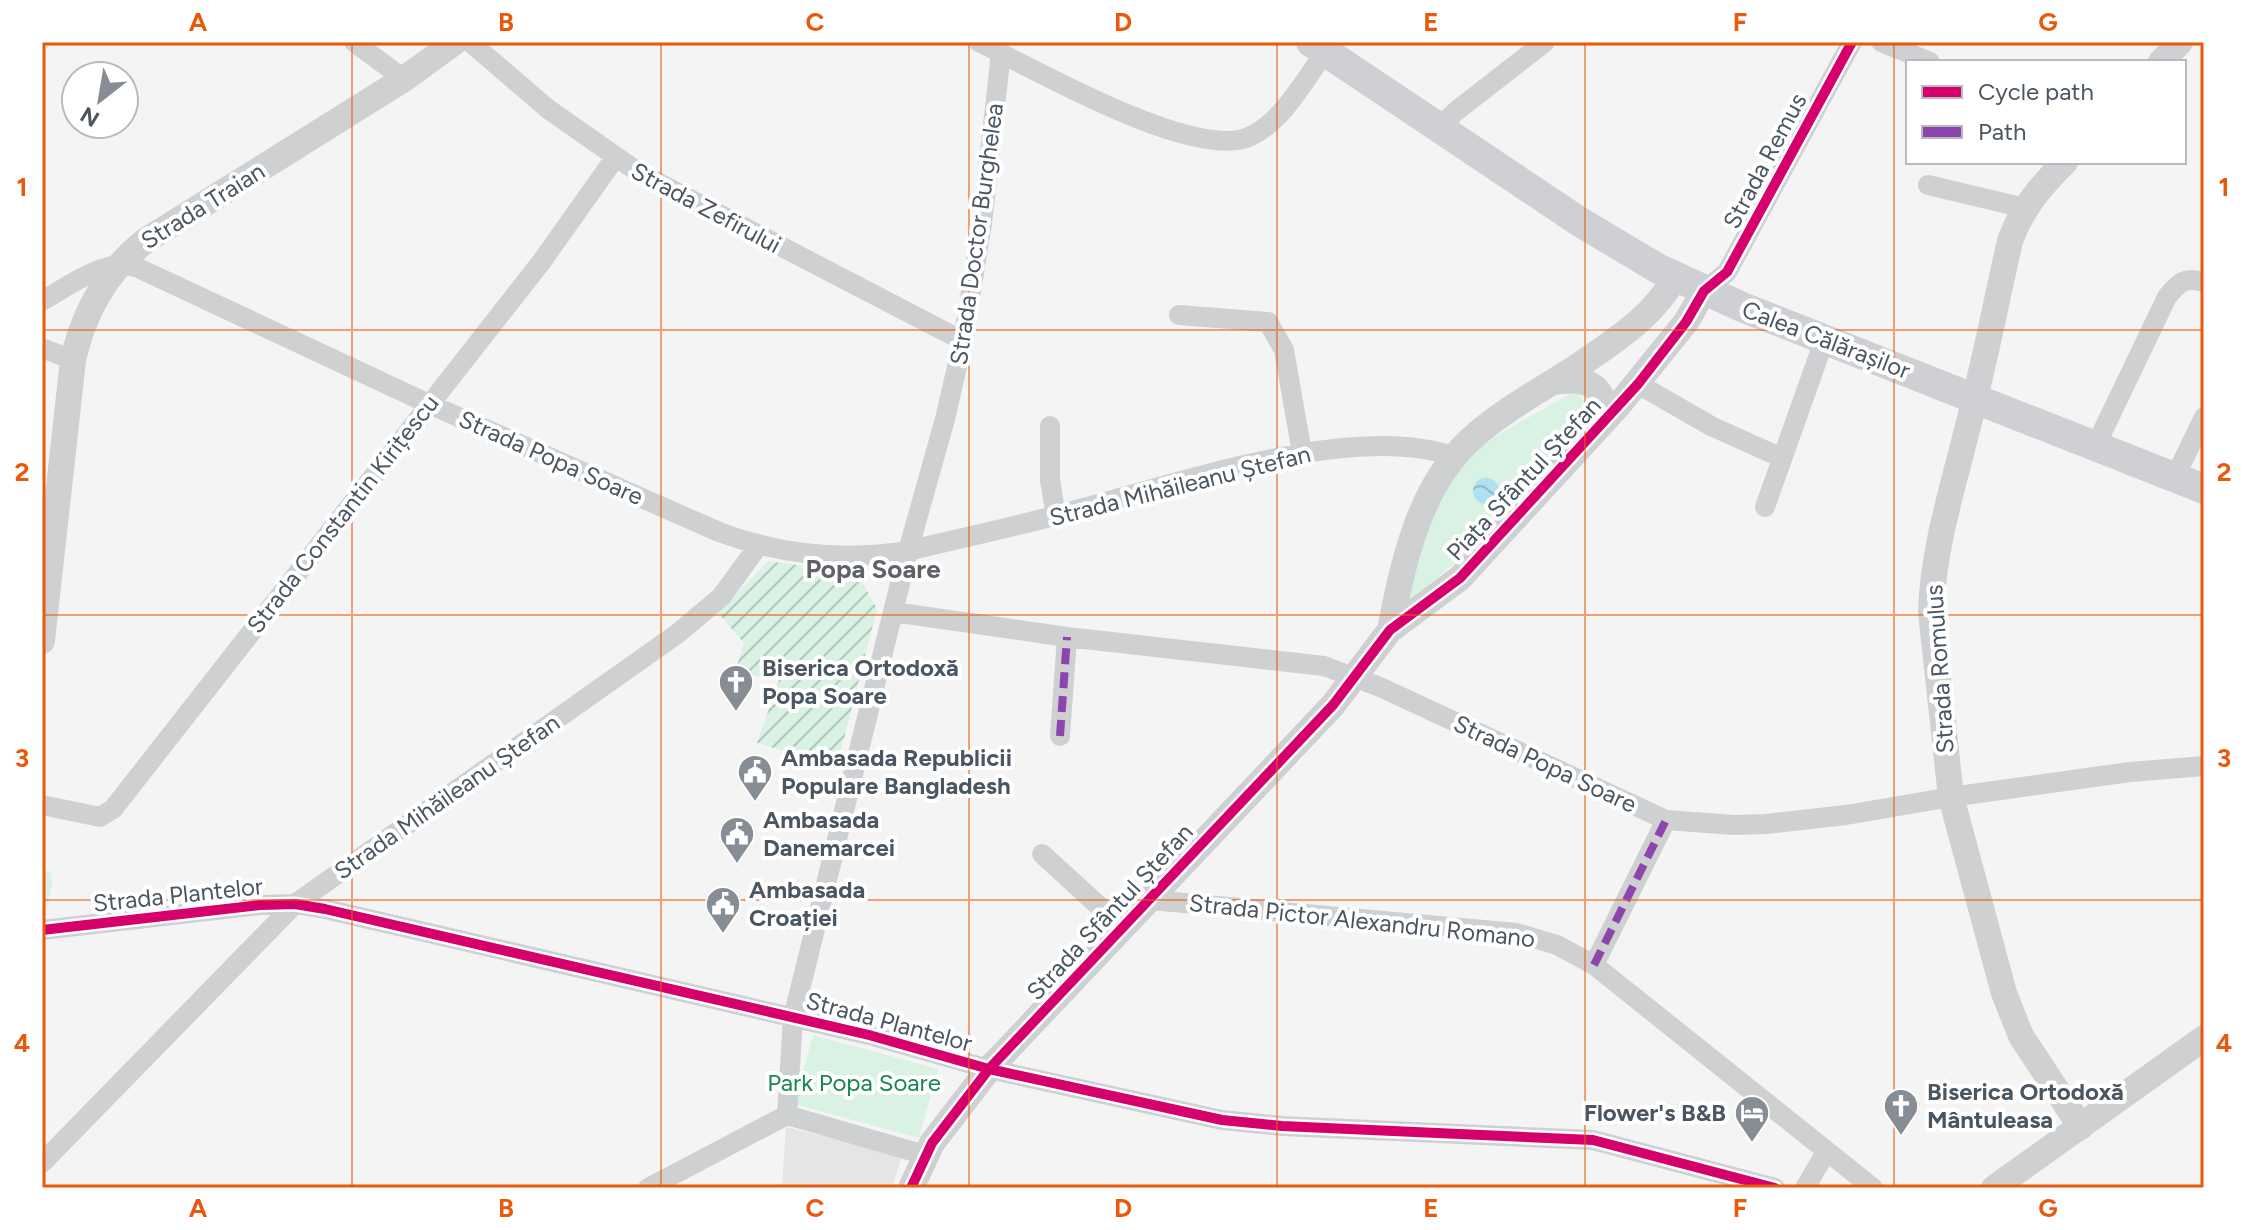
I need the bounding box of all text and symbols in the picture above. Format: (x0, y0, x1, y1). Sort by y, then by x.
text: A (189, 6, 208, 38)
text: B (498, 6, 514, 38)
text: C (806, 6, 825, 38)
text: D (1114, 6, 1132, 38)
text: E (1423, 6, 1439, 38)
text: F (1733, 6, 1747, 38)
text: G (2038, 6, 2058, 38)
north arrow (60, 60, 140, 140)
legend (1906, 60, 2186, 164)
text: Cycle path (1978, 77, 2094, 106)
street label: Strada Remus (1717, 88, 1812, 234)
text: N (76, 101, 104, 133)
street label: Strada Doctor Burghelea (944, 101, 1009, 367)
text: Path (1978, 117, 2026, 146)
street label: Strada Traian (136, 156, 270, 255)
street label: Strada Zefirului (627, 156, 786, 259)
text: 1 (17, 171, 27, 203)
text: 1 (2219, 171, 2229, 203)
street label: Calea Călărașilor (1738, 294, 1914, 385)
street label: Strada Constantin Kirițescu (241, 389, 445, 639)
street label: Piața Sfântul Ștefan (1440, 391, 1607, 566)
street label: Strada Popa Soare (455, 404, 648, 511)
street label: Strada Mihăileanu Ștefan (1046, 439, 1313, 532)
text: 2 (14, 456, 30, 488)
text: 2 (2216, 456, 2232, 488)
district label: Popa Soare (805, 553, 941, 585)
street label: Strada Romulus (1919, 584, 1960, 754)
place label: Biserica Ortodoxă Popa Soare (762, 653, 959, 710)
church icon: Biserica Ortodoxă Popa Soare (717, 663, 755, 713)
street label: Strada Mihăileanu Ștefan (329, 708, 565, 885)
street label: Strada Popa Soare (1449, 708, 1641, 819)
text: 3 (15, 742, 29, 774)
text: 3 (2217, 742, 2231, 774)
place label: Ambasada Republicii Populare Bangladesh (781, 743, 1012, 800)
public building icon: Ambasada Republicii Populare Bangladesh (736, 753, 774, 803)
place label: Ambasada Danemarcei (763, 805, 895, 862)
public building icon: Ambasada Danemarcei (718, 815, 756, 865)
street label: Strada Sfântul Ștefan (1020, 817, 1199, 1006)
street label: Strada Plantelor (92, 871, 264, 918)
place label: Ambasada Croației (749, 875, 865, 932)
public building icon: Ambasada Croației (704, 885, 742, 935)
street label: Strada Pictor Alexandru Romano (1188, 888, 1536, 953)
street label: Strada Plantelor (803, 985, 975, 1058)
text: 4 (14, 1027, 30, 1059)
text: 4 (2216, 1027, 2232, 1059)
park label: Park Popa Soare (767, 1068, 941, 1097)
place label: Biserica Ortodoxă Mântuleasa (1927, 1077, 2124, 1134)
church icon: Biserica Ortodoxă Mântuleasa (1882, 1087, 1920, 1137)
hotel icon: Flower's B&B (1733, 1094, 1771, 1144)
place label: Flower's B&B (1584, 1098, 1726, 1127)
text: A (189, 1192, 208, 1224)
text: B (498, 1192, 514, 1224)
text: C (806, 1192, 825, 1224)
text: D (1114, 1192, 1132, 1224)
text: E (1423, 1192, 1439, 1224)
text: F (1733, 1192, 1747, 1224)
text: G (2038, 1192, 2058, 1224)

